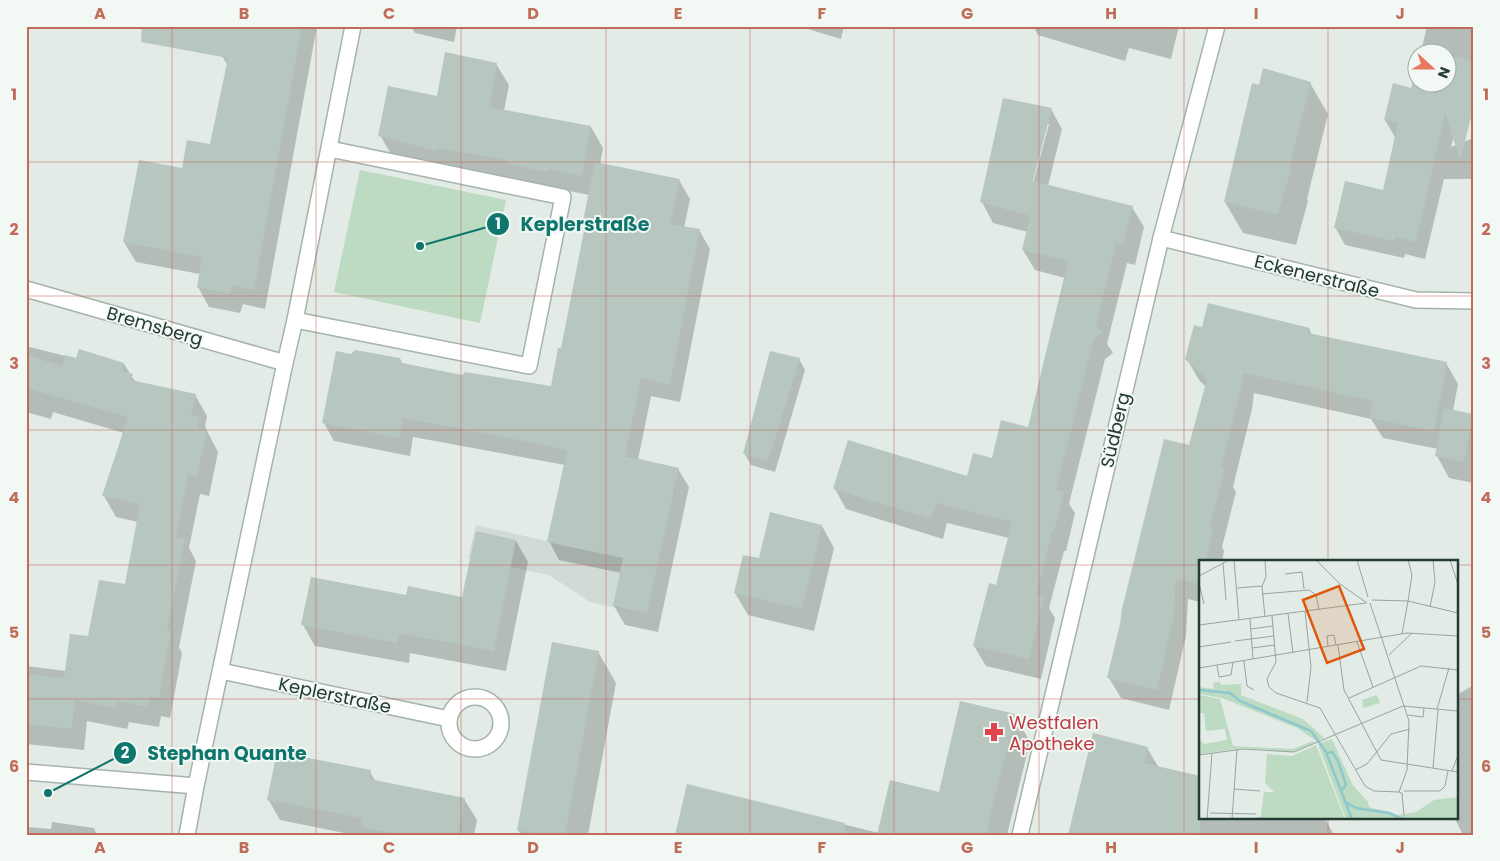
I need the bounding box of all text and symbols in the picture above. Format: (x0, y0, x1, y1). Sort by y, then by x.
text: A (94, 2, 106, 25)
text: B (239, 2, 249, 25)
text: C (383, 2, 395, 25)
text: D (527, 2, 539, 25)
text: E (674, 2, 682, 25)
text: F (818, 2, 827, 25)
text: G (961, 2, 973, 25)
text: H (1105, 2, 1117, 25)
text: I (1254, 2, 1258, 25)
text: J (1395, 2, 1405, 25)
north arrow (1408, 42, 1458, 92)
text: N (1433, 64, 1455, 81)
text: 1 (11, 83, 17, 106)
text: 1 (1483, 83, 1489, 106)
callout: Keplerstraße (486, 207, 660, 241)
text: Keplerstraße (521, 211, 650, 238)
text: 1 (495, 213, 501, 234)
text: 2 (9, 218, 19, 241)
text: 2 (1481, 218, 1491, 241)
street label: Eckenerstraße (1252, 248, 1382, 304)
street label: Bremsberg (104, 300, 206, 352)
text: 3 (9, 352, 19, 375)
text: 3 (1481, 352, 1491, 375)
street label: Südberg (1094, 390, 1136, 470)
text: 4 (9, 486, 20, 509)
text: 4 (1481, 486, 1492, 509)
inset map (1199, 560, 1458, 818)
text: 5 (9, 621, 19, 644)
text: 5 (1481, 621, 1491, 644)
street label: Keplerstraße (276, 671, 394, 719)
place label: Westfalen Apotheke (1009, 710, 1099, 756)
pharmacy icon: Westfalen Apotheke (983, 721, 1005, 743)
callout: Stephan Quante (112, 736, 317, 770)
text: Stephan Quante (147, 740, 307, 767)
text: 2 (121, 742, 130, 763)
text: 6 (9, 755, 19, 778)
text: 6 (1481, 755, 1491, 778)
text: A (94, 836, 106, 859)
text: B (239, 836, 249, 859)
text: C (383, 836, 395, 859)
text: D (527, 836, 539, 859)
text: E (674, 836, 682, 859)
text: F (818, 836, 827, 859)
text: G (961, 836, 973, 859)
text: H (1105, 836, 1117, 859)
text: I (1254, 836, 1258, 859)
text: J (1395, 836, 1405, 859)

